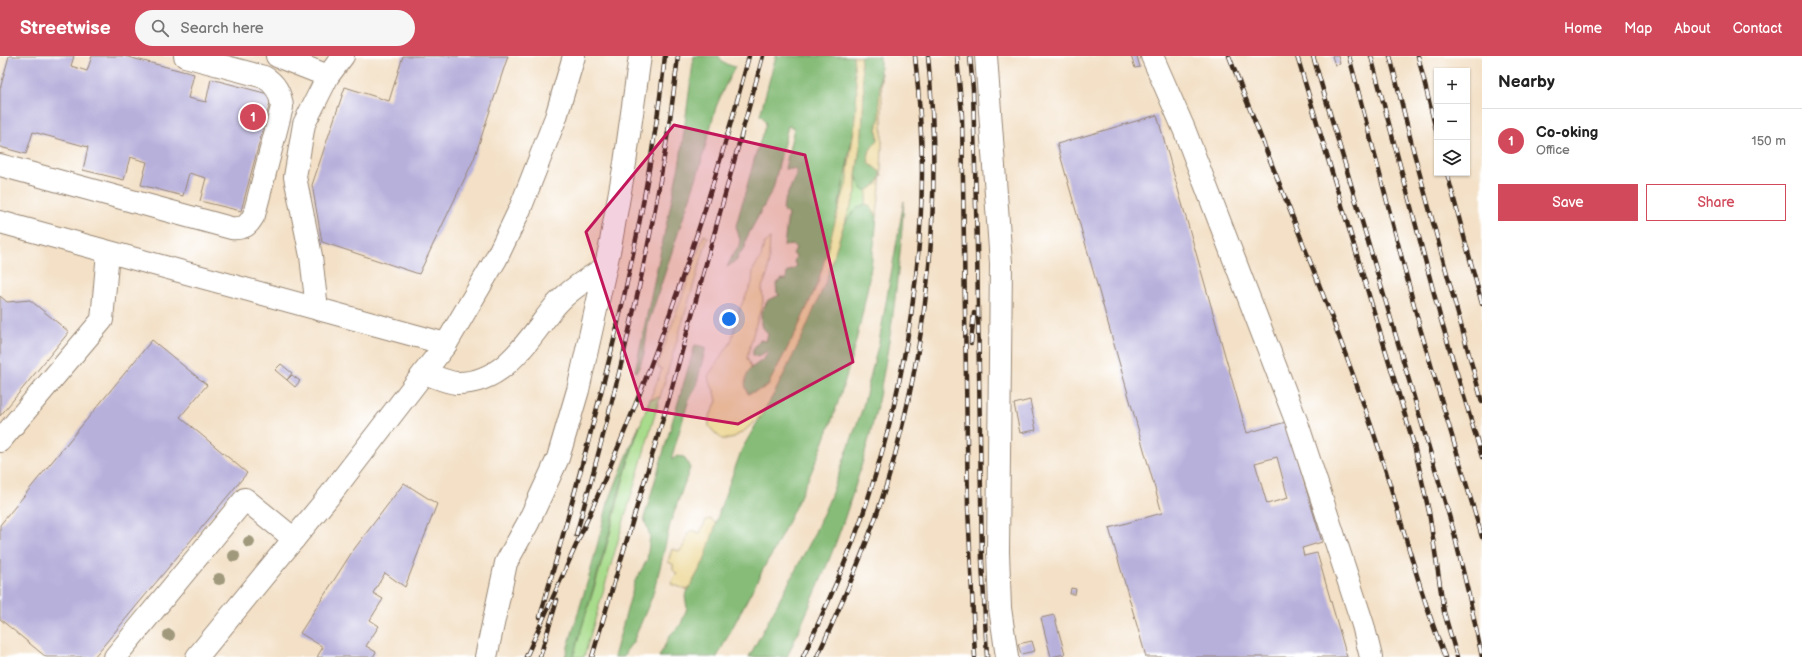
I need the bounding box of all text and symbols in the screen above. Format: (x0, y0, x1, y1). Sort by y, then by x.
search box (135, 10, 415, 46)
text: Streetwise (20, 17, 111, 40)
icon: search (149, 17, 171, 39)
text: Search here (181, 19, 264, 38)
text: Home (1564, 20, 1602, 37)
text: Map (1624, 20, 1652, 37)
text: About (1674, 20, 1711, 37)
text: Contact (1733, 20, 1782, 37)
map controls (1434, 68, 1470, 176)
button: + (1434, 68, 1470, 104)
text: Nearby (1498, 72, 1555, 92)
pin: 1 (240, 102, 266, 132)
button: − (1434, 104, 1470, 140)
text: Co-oking (1536, 123, 1598, 142)
text: 1 (1508, 133, 1514, 149)
text: 150 m (1752, 133, 1786, 149)
button: layers (1434, 140, 1470, 176)
text: Office (1536, 142, 1570, 158)
button: Save (1498, 184, 1638, 221)
button: Share (1646, 184, 1786, 221)
your location (719, 309, 739, 329)

